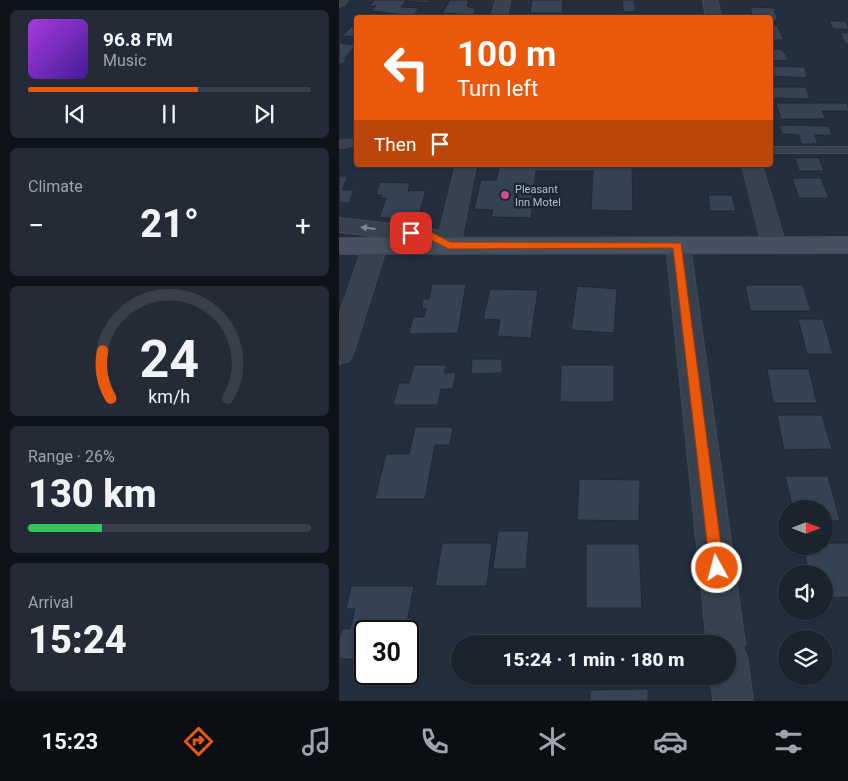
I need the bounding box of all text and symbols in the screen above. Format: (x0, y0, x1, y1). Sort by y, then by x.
text: 96.8 FM (103, 28, 173, 51)
text: 100 m (457, 34, 556, 75)
icon: left (374, 35, 439, 100)
text: Music (103, 51, 146, 70)
text: Turn left (457, 76, 538, 101)
icon: previous (61, 100, 89, 128)
icon: pause (155, 100, 183, 128)
icon: next (250, 100, 278, 128)
icon: arrive (426, 130, 454, 158)
text: Then (374, 133, 416, 156)
text: Climate (28, 177, 83, 196)
place label: Pleasant Inn Motel (515, 183, 561, 209)
marker: Pleasant Inn Motel (499, 189, 511, 201)
text: 21° (140, 202, 199, 246)
text: − (28, 209, 44, 242)
text: + (295, 209, 311, 242)
pin (390, 212, 432, 254)
icon: arrive (397, 219, 425, 247)
one-way arrow (359, 224, 375, 232)
text: 24 (140, 329, 199, 390)
text: km/h (149, 386, 190, 407)
text: Range · 26% (28, 447, 115, 466)
text: 130 km (28, 472, 157, 516)
north arrow (778, 500, 833, 555)
map controls (778, 500, 833, 685)
position arrow (690, 541, 742, 593)
button: sound (778, 565, 833, 620)
text: Arrival (28, 593, 73, 612)
text: 15:24 (28, 618, 127, 662)
speed limit sign: 30 (354, 620, 419, 685)
button: layers (778, 630, 833, 685)
text: 15:24 · 1 min · 180 m (502, 648, 685, 671)
icon: directions (181, 724, 216, 759)
icon: music (299, 724, 334, 759)
icon: phone (417, 724, 452, 759)
icon: climate (535, 724, 570, 759)
icon: car (653, 724, 688, 759)
icon: filters (771, 724, 806, 759)
text: 15:23 (42, 729, 98, 754)

